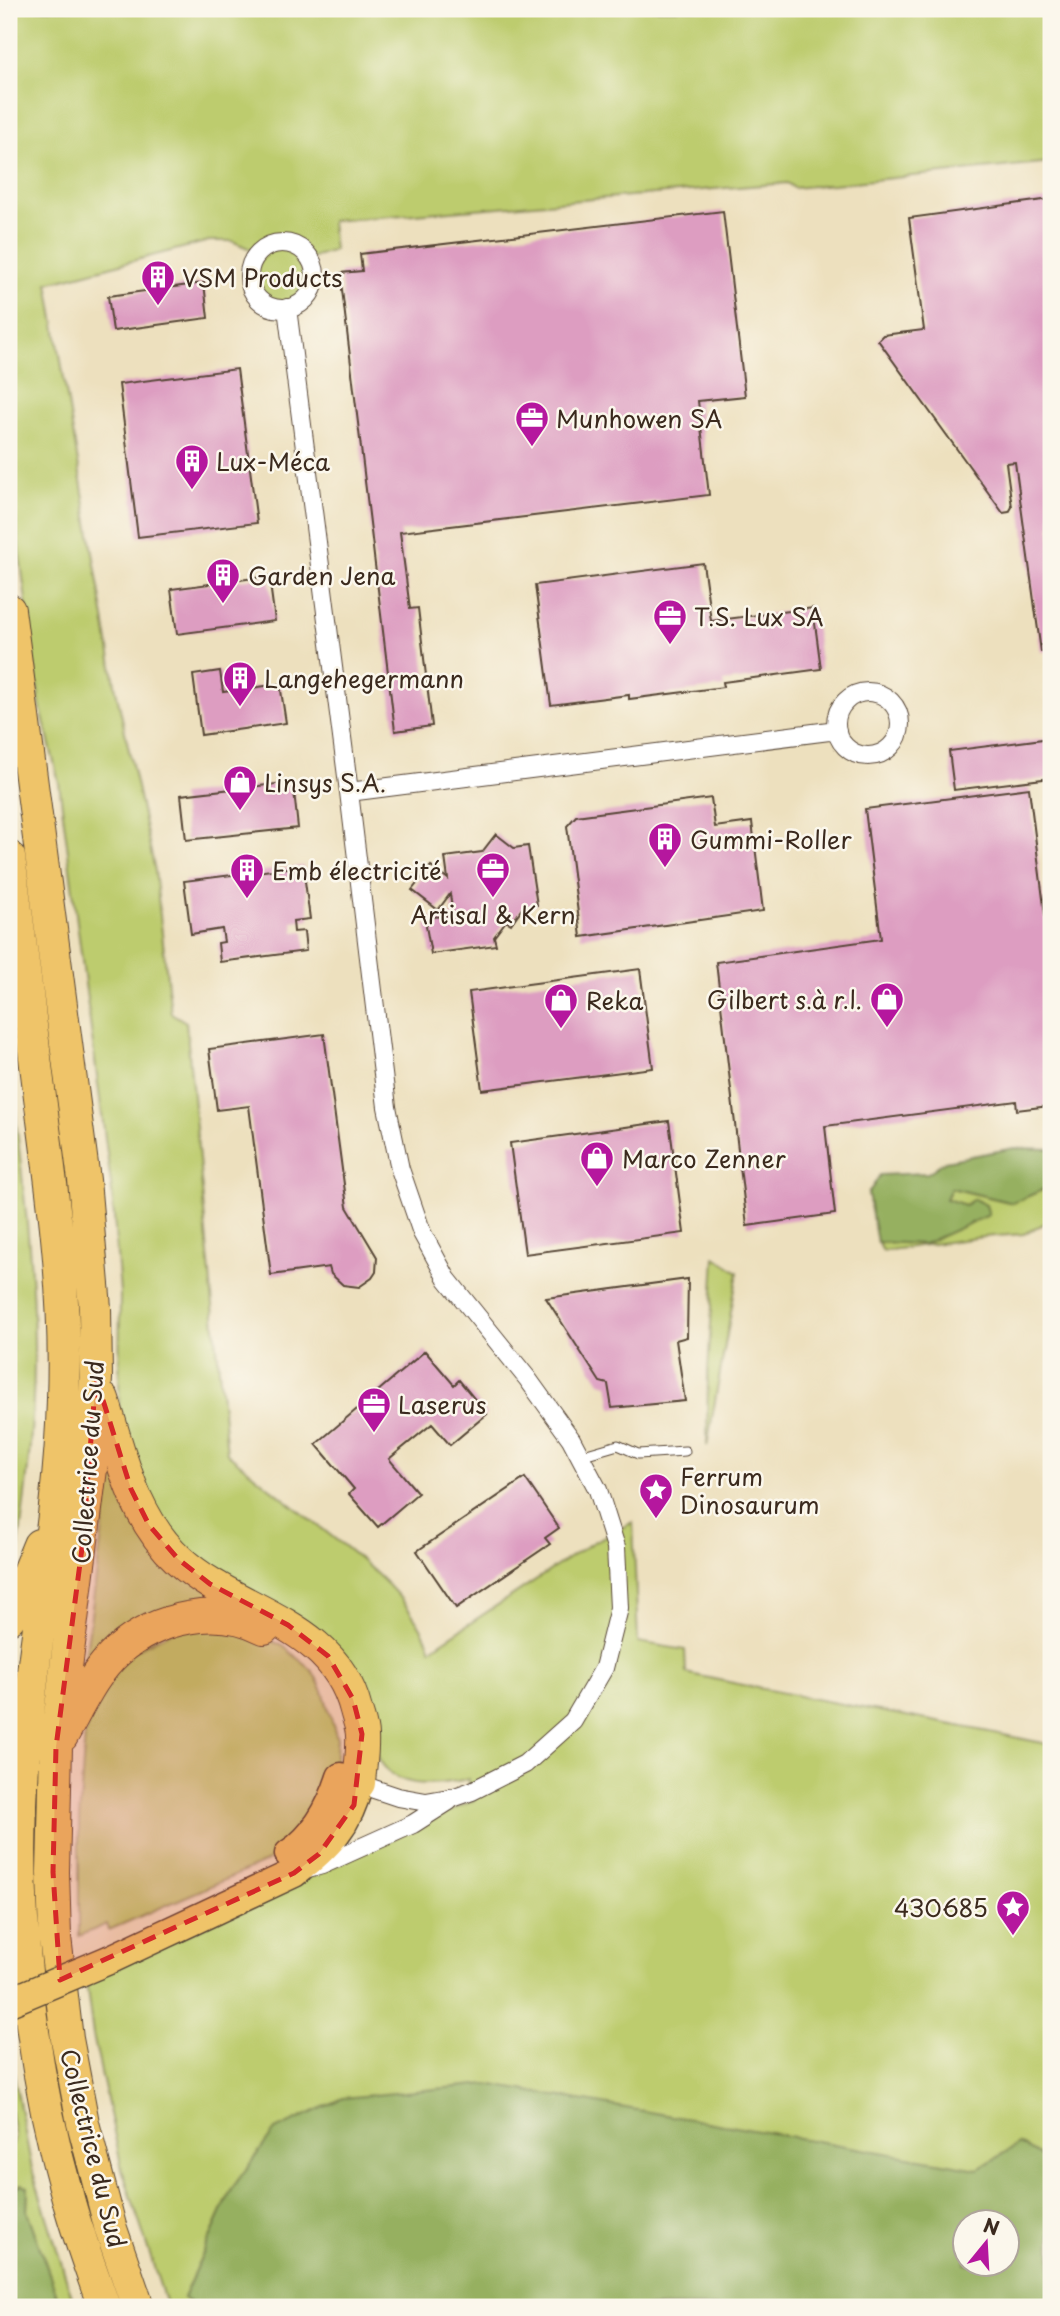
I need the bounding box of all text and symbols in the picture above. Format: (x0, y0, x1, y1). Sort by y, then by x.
building icon: VSM Products (139, 258, 177, 307)
place label: VSM Products (182, 259, 342, 295)
office icon: Munhowen SA (513, 399, 551, 448)
place label: Munhowen SA (556, 400, 722, 436)
building icon: Lux-Méca (173, 442, 211, 491)
place label: Lux-Méca (216, 443, 330, 479)
building icon: Garden Jena (204, 556, 242, 605)
place label: Garden Jena (248, 557, 395, 593)
office icon: T.S. Lux SA (651, 597, 689, 646)
place label: T.S. Lux SA (694, 598, 824, 634)
building icon: Langehegermann (221, 659, 259, 708)
place label: Langehegermann (264, 660, 464, 696)
shop icon: Linsys S.A. (221, 763, 259, 812)
place label: Linsys S.A. (264, 764, 386, 800)
building icon: Gummi-Roller (646, 820, 684, 869)
place label: Gummi-Roller (690, 821, 853, 857)
office icon: Artisal & Kern (474, 850, 512, 899)
building icon: Emb électricité (228, 851, 266, 900)
place label: Emb électricité (272, 852, 442, 888)
place label: Artisal & Kern (410, 896, 576, 932)
shop icon: Gilbert s.à r.l. (868, 980, 906, 1029)
shop icon: Reka (542, 981, 580, 1030)
place label: Gilbert s.à r.l. (707, 981, 862, 1017)
place label: Reka (586, 982, 644, 1018)
shop icon: Marco Zenner (578, 1139, 616, 1188)
place label: Marco Zenner (622, 1140, 787, 1176)
street label: Collectrice du Sud (62, 1359, 112, 1565)
office icon: Laserus (355, 1385, 393, 1434)
place label: Laserus (398, 1386, 487, 1422)
place label: Ferrum Dinosaurum (680, 1458, 820, 1522)
place icon: Ferrum Dinosaurum (637, 1471, 675, 1520)
place icon: 430685 (994, 1888, 1032, 1937)
place label: 430685 (894, 1889, 988, 1925)
street label: Collectrice du Sud (52, 2045, 136, 2251)
north arrow (951, 2208, 1021, 2278)
text: N (980, 2210, 1003, 2242)

